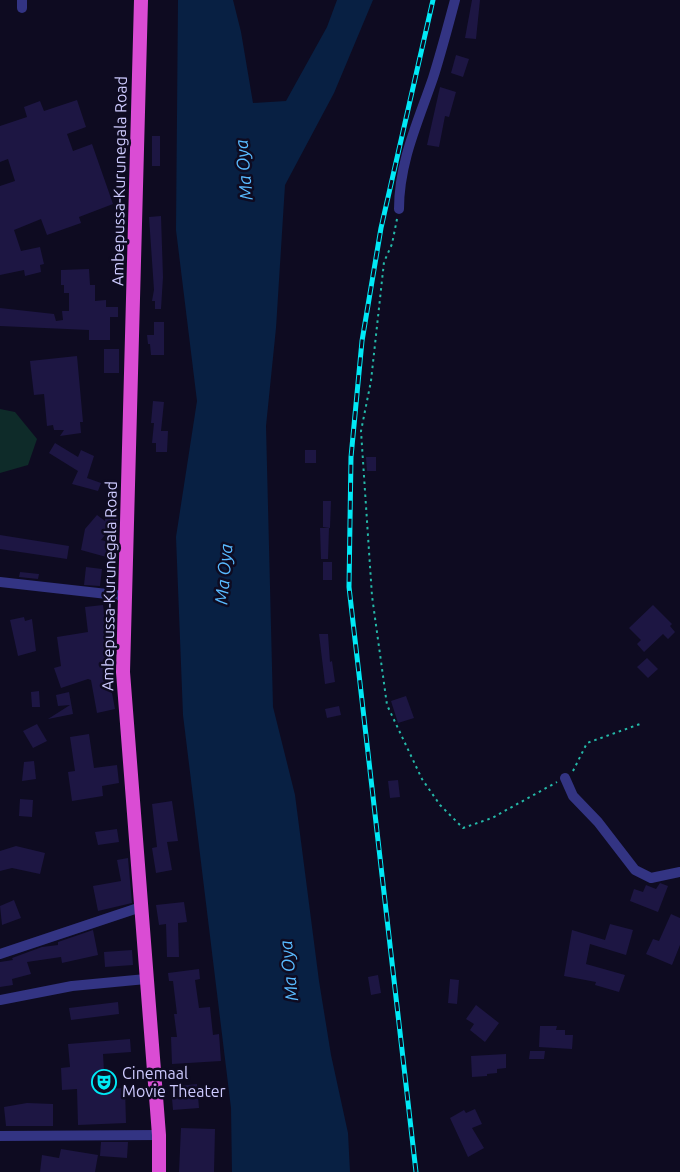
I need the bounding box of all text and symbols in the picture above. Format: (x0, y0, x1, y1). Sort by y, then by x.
street label: Ambepussa-Kurunegala Road (108, 76, 130, 286)
water label: Ma Oya (230, 138, 256, 201)
street label: Ambepussa-Kurunegala Road (98, 481, 120, 691)
water label: Ma Oya (210, 542, 236, 605)
water label: Ma Oya (275, 939, 301, 1002)
place label: Cinemaal Movie Theater (122, 1064, 226, 1100)
theatre icon: Cinemaal Movie Theater (91, 1069, 117, 1095)

